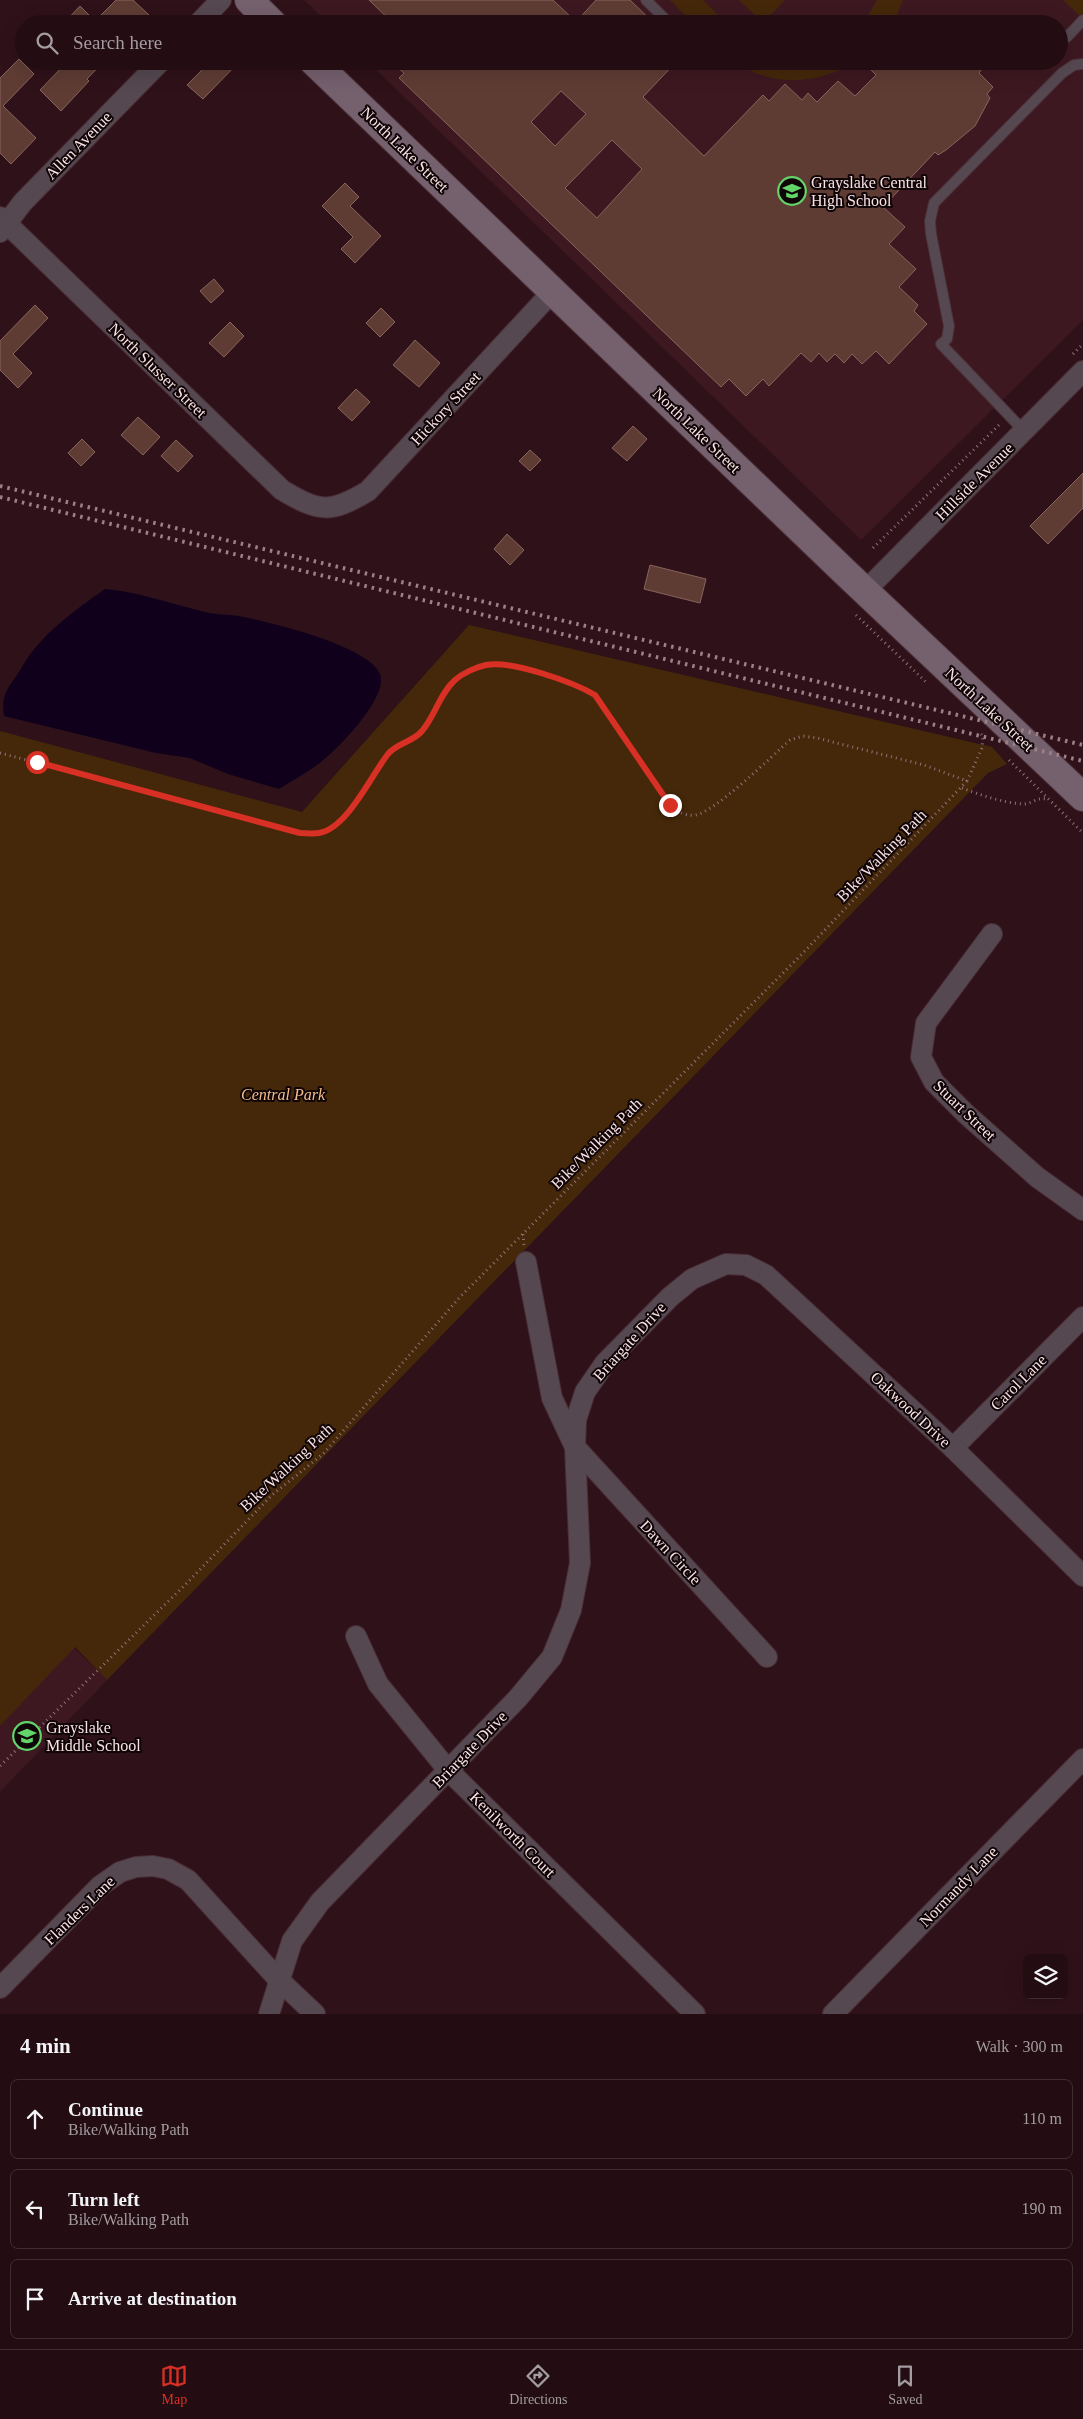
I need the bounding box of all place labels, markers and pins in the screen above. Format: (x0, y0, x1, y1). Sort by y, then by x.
place label: Grayslake Central High School (811, 174, 928, 210)
school or university icon: Grayslake Central High School (777, 176, 807, 206)
place label: Grayslake Middle School (46, 1719, 141, 1754)
school or university icon: Grayslake Middle School (12, 1721, 42, 1751)

